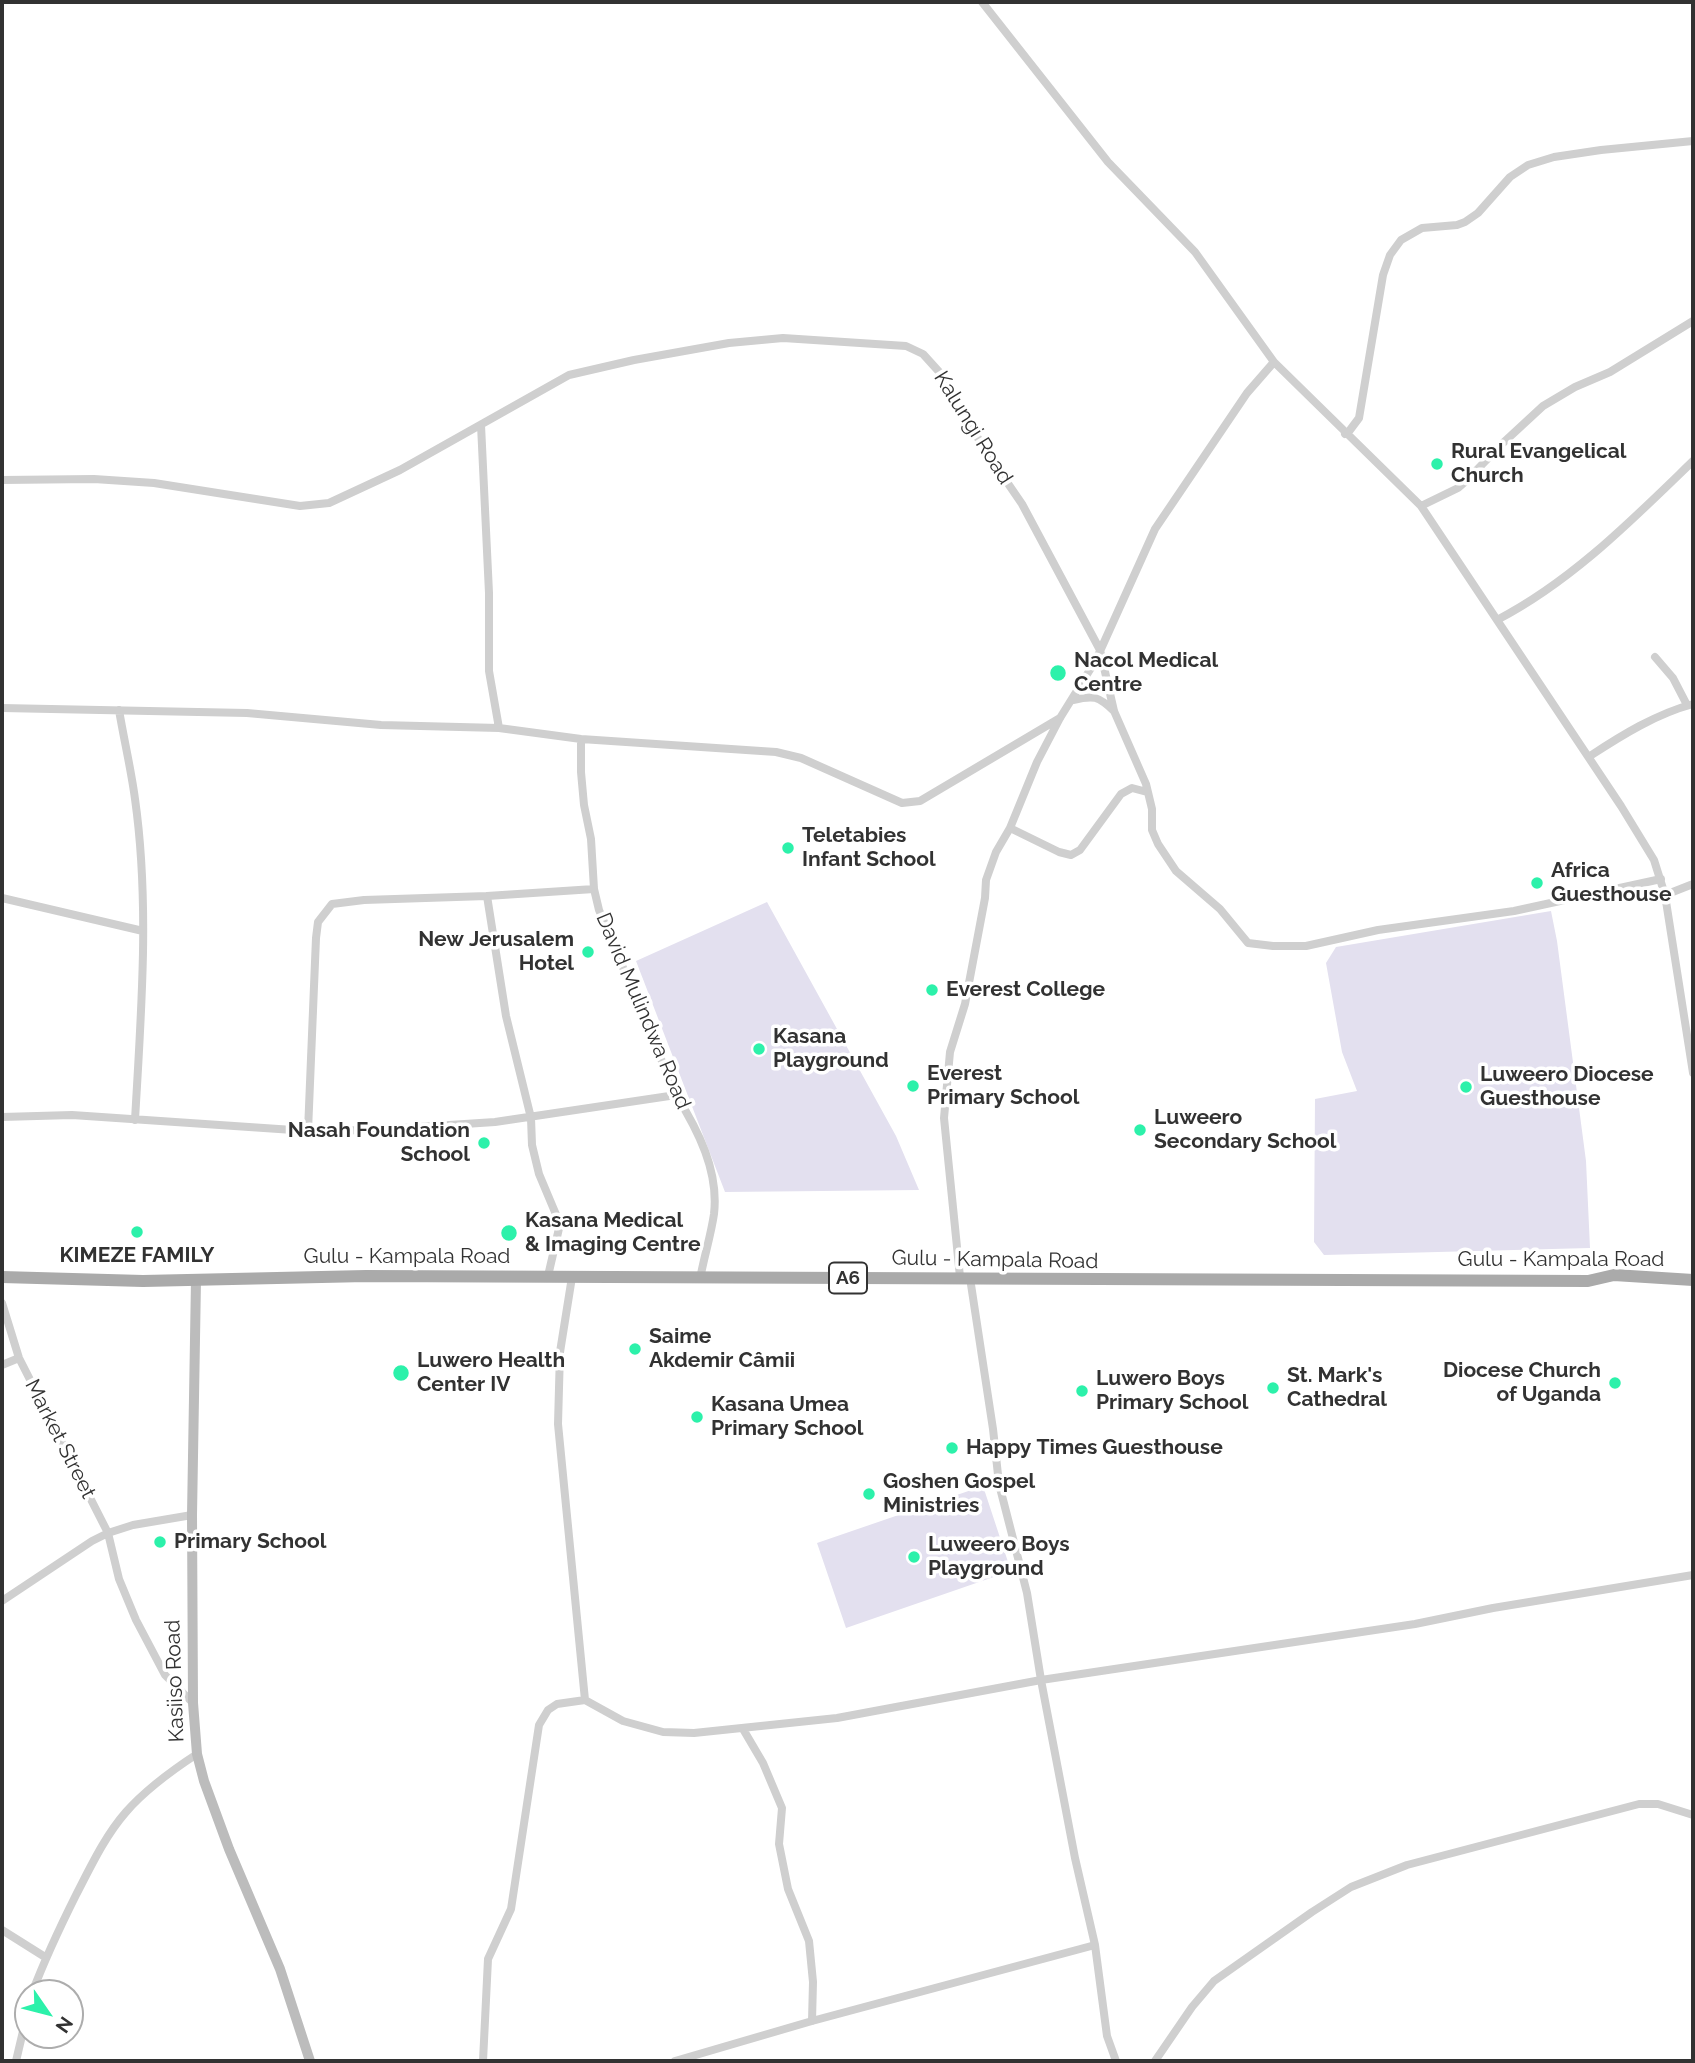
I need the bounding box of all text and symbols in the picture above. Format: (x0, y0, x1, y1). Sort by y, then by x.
street label: Kalungi Road (928, 367, 1018, 489)
place label: Rural Evangelical Church (1451, 439, 1626, 489)
marker: Rural Evangelical Church (1429, 456, 1445, 472)
place label: Nacol Medical Centre (1074, 648, 1218, 698)
marker: Nacol Medical Centre (1048, 663, 1068, 683)
place label: Teletabies Infant School (802, 823, 936, 873)
marker: Teletabies Infant School (780, 840, 796, 856)
place label: Africa Guesthouse (1551, 858, 1672, 908)
marker: Africa Guesthouse (1529, 875, 1545, 891)
street label: David Mulindwa Road (590, 909, 696, 1113)
place label: New Jerusalem Hotel (418, 927, 574, 977)
marker: New Jerusalem Hotel (580, 944, 596, 960)
place label: Everest College (946, 977, 1105, 1003)
marker: Everest College (924, 982, 940, 998)
place label: Kasana Playground (773, 1024, 889, 1074)
marker: Kasana Playground (751, 1041, 767, 1057)
place label: Everest Primary School (927, 1061, 1079, 1111)
place label: Luweero Diocese Guesthouse (1480, 1062, 1654, 1112)
marker: Everest Primary School (905, 1078, 921, 1094)
marker: Luweero Diocese Guesthouse (1458, 1079, 1474, 1095)
place label: Luweero Secondary School (1154, 1105, 1336, 1155)
place label: Nasah Foundation School (288, 1118, 470, 1168)
marker: Luweero Secondary School (1132, 1122, 1148, 1138)
marker: Nasah Foundation School (476, 1135, 492, 1151)
place label: Kasana Medical & Imaging Centre (525, 1208, 701, 1258)
marker: Kasana Medical & Imaging Centre (499, 1223, 519, 1243)
marker: KIMEZE FAMILY (129, 1224, 145, 1240)
place label: KIMEZE FAMILY (60, 1243, 214, 1269)
street label: Gulu - Kampala Road (304, 1244, 510, 1270)
street label: Gulu - Kampala Road (891, 1246, 1099, 1274)
street label: Gulu - Kampala Road (1458, 1247, 1664, 1273)
road number: A6 (829, 1262, 867, 1294)
place label: Saime Akdemir Câmii (649, 1324, 795, 1374)
marker: Saime Akdemir Câmii (627, 1341, 643, 1357)
place label: Luwero Health Center IV (417, 1348, 565, 1398)
place label: Diocese Church of Uganda (1443, 1358, 1601, 1408)
marker: Luwero Health Center IV (391, 1363, 411, 1383)
place label: St. Mark's Cathedral (1287, 1363, 1387, 1413)
place label: Luwero Boys Primary School (1096, 1366, 1248, 1416)
street label: Market Street (19, 1375, 101, 1503)
marker: Diocese Church of Uganda (1607, 1375, 1623, 1391)
marker: St. Mark's Cathedral (1265, 1380, 1281, 1396)
marker: Luwero Boys Primary School (1074, 1383, 1090, 1399)
place label: Kasana Umea Primary School (711, 1392, 863, 1442)
marker: Kasana Umea Primary School (689, 1409, 705, 1425)
place label: Happy Times Guesthouse (966, 1435, 1223, 1461)
marker: Happy Times Guesthouse (944, 1440, 960, 1456)
place label: Goshen Gospel Ministries (883, 1469, 1035, 1519)
marker: Goshen Gospel Ministries (861, 1486, 877, 1502)
place label: Primary School (174, 1529, 326, 1555)
place label: Luweero Boys Playground (928, 1532, 1070, 1582)
marker: Primary School (152, 1534, 168, 1550)
marker: Luweero Boys Playground (906, 1549, 922, 1565)
street label: Kasiiso Road (160, 1619, 190, 1743)
north arrow (14, 1979, 84, 2049)
text: N (51, 2013, 78, 2037)

